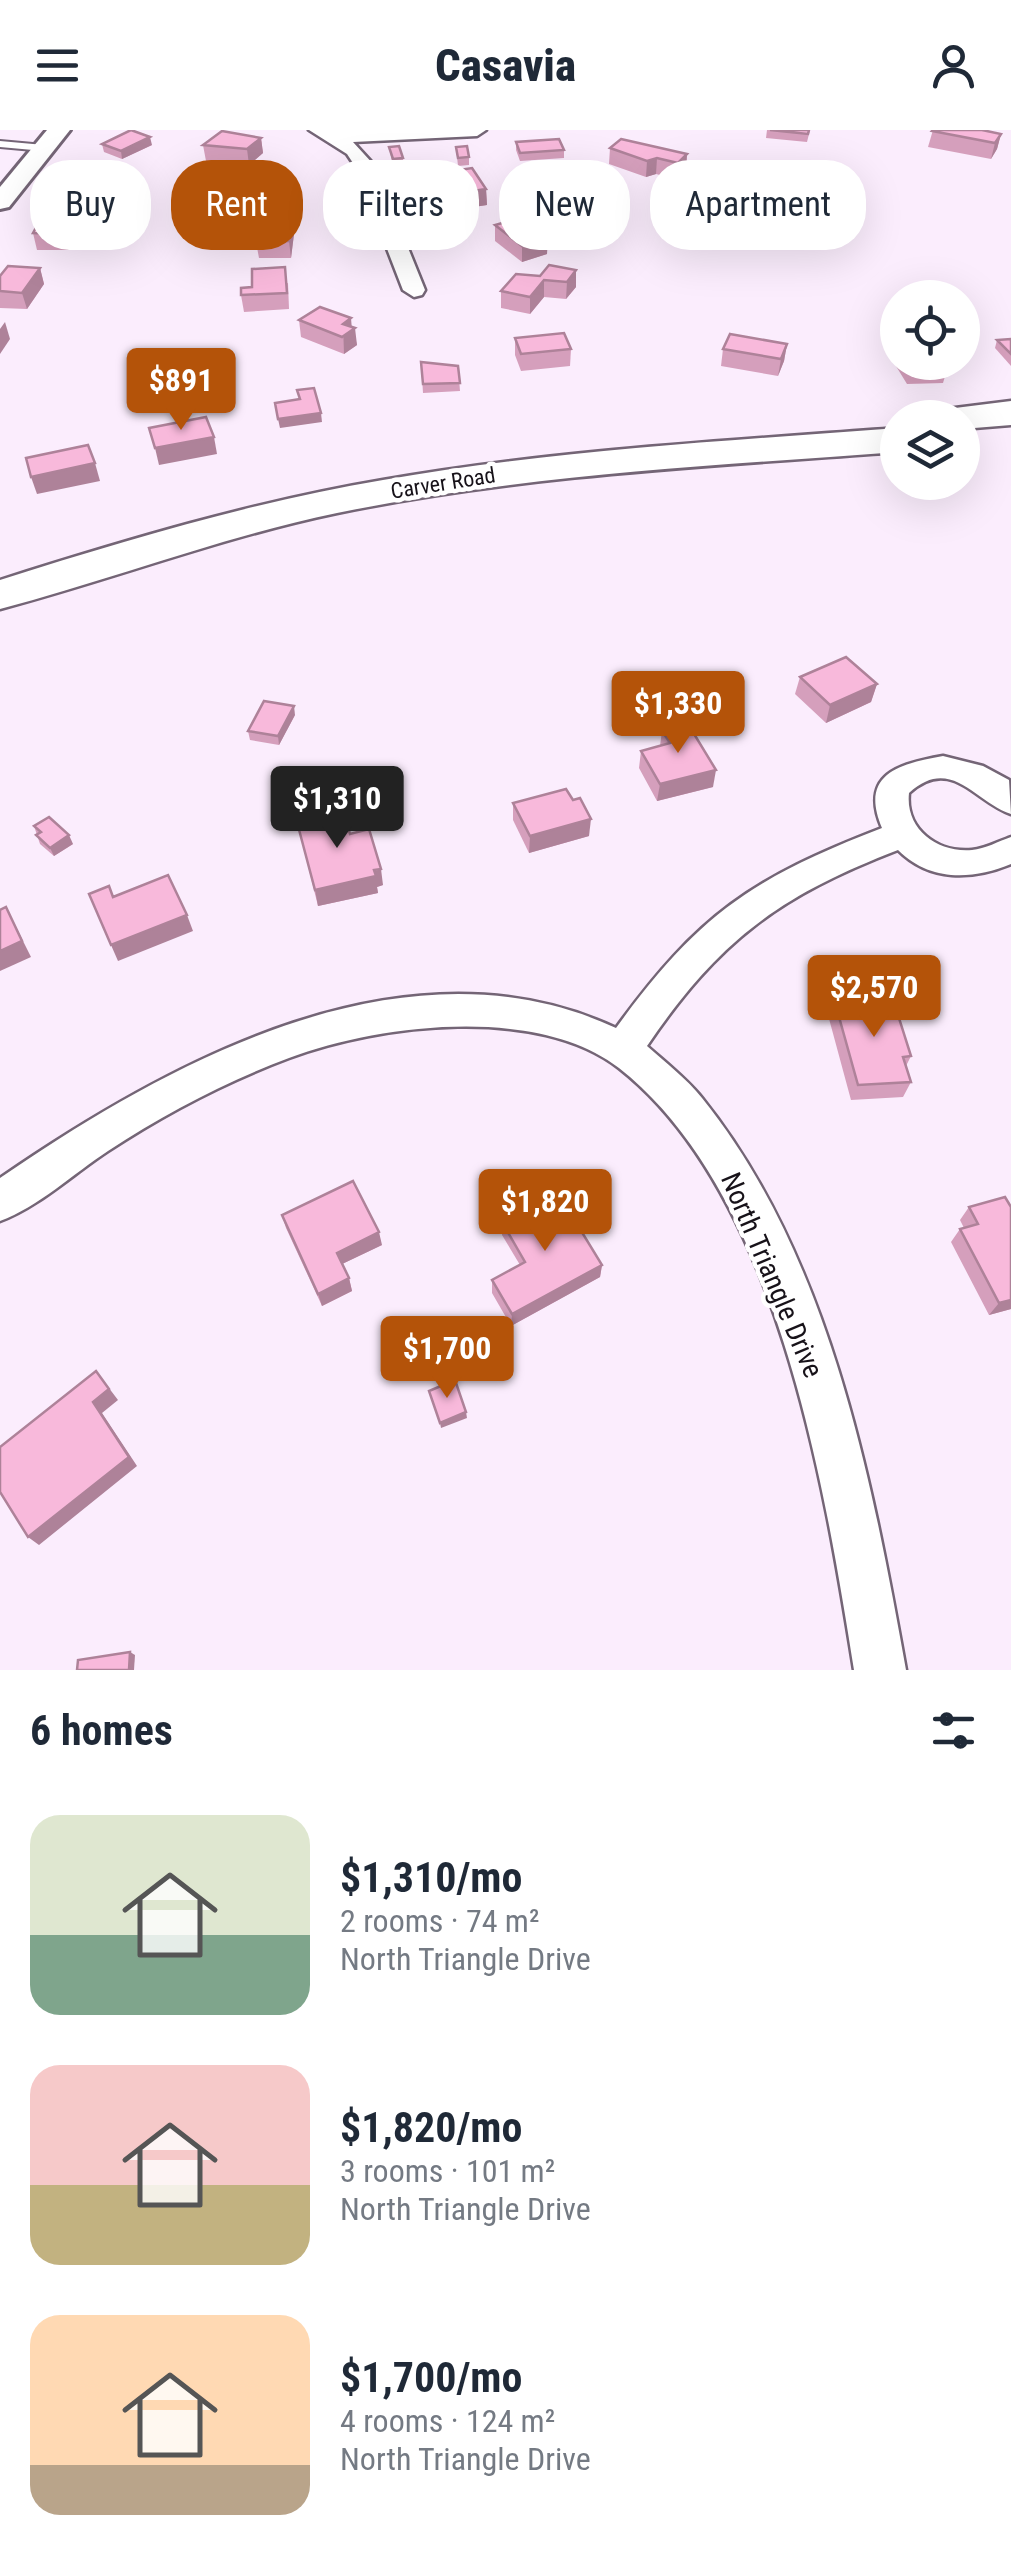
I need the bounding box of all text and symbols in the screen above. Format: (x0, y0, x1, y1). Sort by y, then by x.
icon: menu (30, 38, 85, 93)
icon: person (926, 38, 981, 93)
text: Casavia (435, 39, 576, 92)
chip: Buy (30, 160, 151, 250)
chip: Rent (171, 160, 303, 250)
chip: Filters (323, 160, 479, 250)
chip: New (499, 160, 630, 250)
chip: Apartment (650, 160, 866, 250)
map controls (880, 280, 980, 500)
button: locate (880, 280, 980, 380)
pin: $891 (122, 348, 240, 433)
text: $891 (149, 361, 213, 399)
button: layers (880, 400, 980, 500)
street label: Carver Road (389, 462, 497, 504)
pin: $1,330 (597, 671, 759, 756)
text: $1,330 (634, 684, 722, 722)
pin: $1,310 (256, 766, 418, 851)
text: $1,310 (293, 779, 381, 817)
pin: $2,570 (793, 955, 955, 1040)
text: $2,570 (830, 968, 918, 1006)
street label: North Triangle Drive (714, 1168, 830, 1382)
pin: $1,820 (464, 1169, 626, 1254)
text: $1,820 (501, 1182, 589, 1220)
pin: $1,700 (366, 1316, 528, 1401)
text: $1,700 (403, 1329, 491, 1367)
icon: filters (926, 1703, 981, 1758)
text: 6 homes (30, 1706, 173, 1755)
text: $1,310/mo (340, 1853, 522, 1902)
icon: home (110, 1855, 230, 1975)
text: 2 rooms · 74 m² (340, 1902, 539, 1940)
text: North Triangle Drive (340, 1940, 591, 1978)
text: $1,820/mo (340, 2103, 522, 2152)
icon: home (110, 2105, 230, 2225)
text: 3 rooms · 101 m² (340, 2152, 555, 2190)
text: North Triangle Drive (340, 2190, 591, 2228)
text: $1,700/mo (340, 2353, 522, 2402)
icon: home (110, 2355, 230, 2475)
text: 4 rooms · 124 m² (340, 2402, 555, 2440)
text: North Triangle Drive (340, 2440, 591, 2478)

